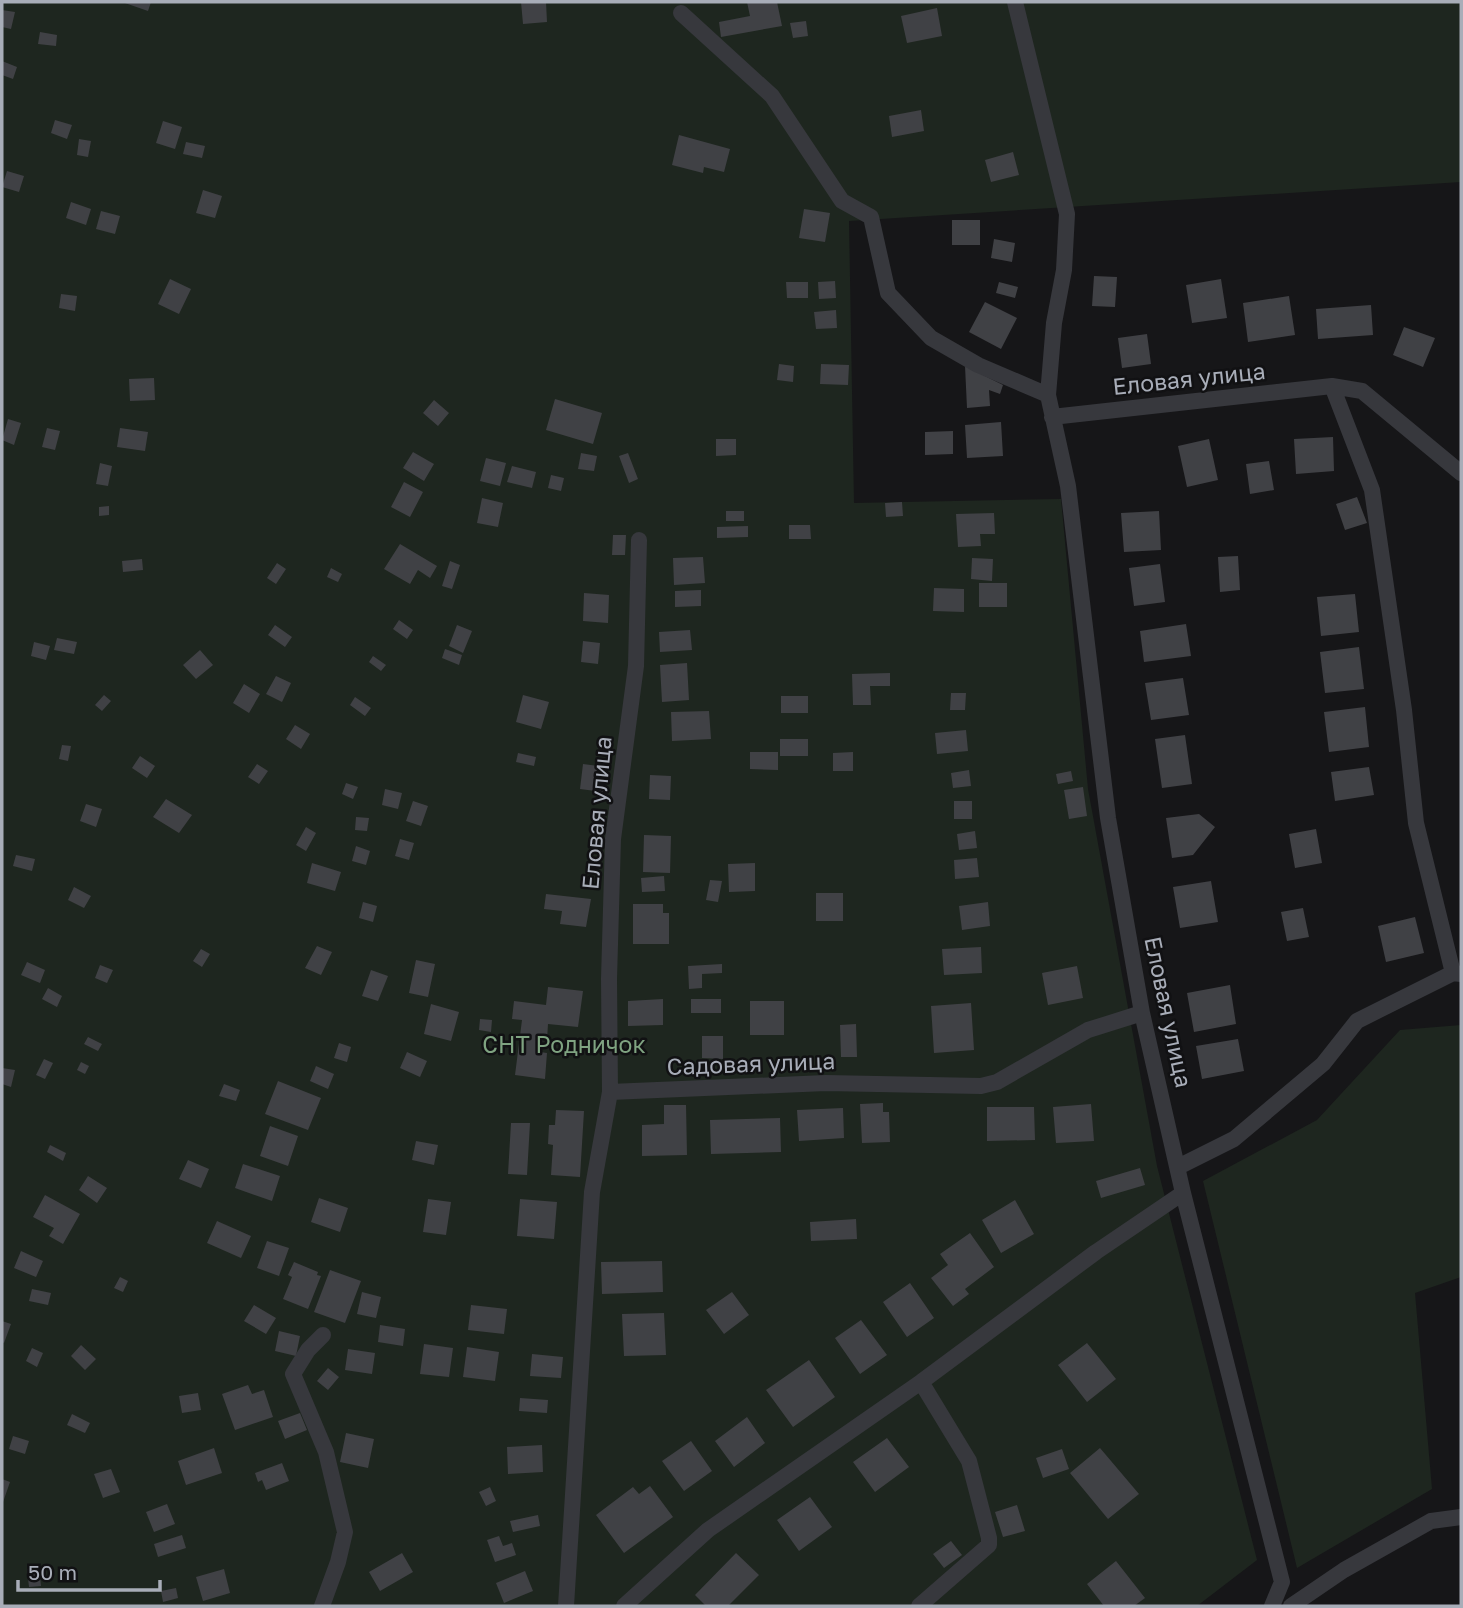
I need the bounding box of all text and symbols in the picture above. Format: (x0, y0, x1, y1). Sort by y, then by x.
street label: Еловая улица (1111, 356, 1267, 400)
street label: Еловая улица (575, 735, 617, 891)
street label: Еловая улица (1139, 934, 1199, 1090)
park label: СНТ Родничок (482, 1030, 646, 1058)
street label: Садовая улица (666, 1046, 836, 1080)
scale bar (18, 1548, 159, 1592)
text: 50 m (28, 1559, 77, 1585)

